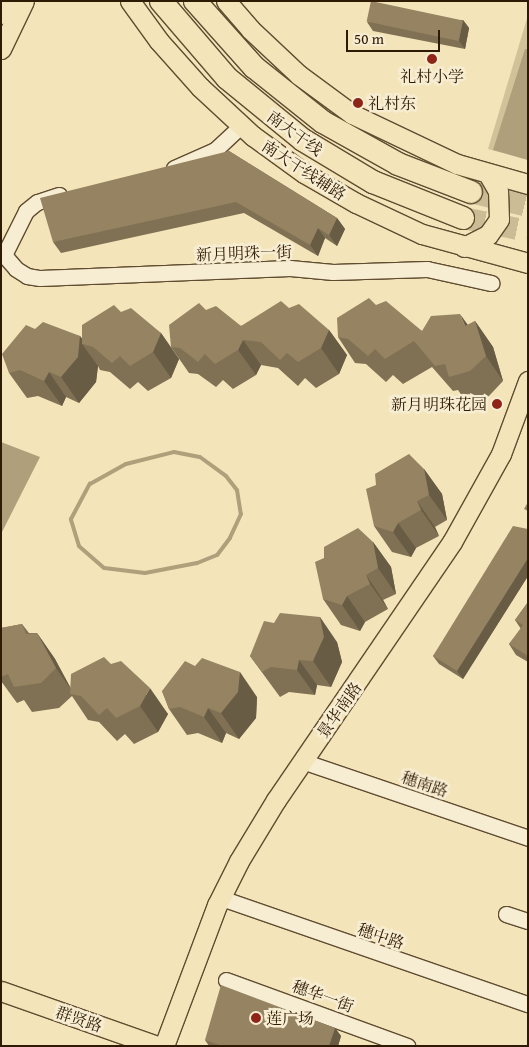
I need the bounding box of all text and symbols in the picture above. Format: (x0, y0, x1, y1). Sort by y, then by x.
scale bar (349, 20, 443, 52)
text: 50 m (354, 28, 384, 49)
marker: 礼村小学 (426, 53, 438, 65)
place label: 礼村小学 (400, 66, 464, 86)
place label: 礼村东 (368, 93, 416, 113)
marker: 礼村东 (352, 97, 364, 109)
street label: 南大干线 (263, 106, 327, 160)
street label: 南大干线辅路 (259, 136, 349, 204)
street label: 新月明珠一街 (196, 242, 292, 264)
place label: 新月明珠花园 (391, 394, 487, 414)
marker: 新月明珠花园 (491, 398, 503, 410)
street label: 景华南路 (313, 678, 365, 742)
street label: 穗南路 (399, 767, 451, 801)
street label: 穗中路 (355, 919, 407, 953)
street label: 穗华一街 (290, 976, 356, 1016)
street label: 群贤路 (53, 1002, 105, 1036)
place label: 莲广场 (266, 1008, 314, 1028)
marker: 莲广场 (250, 1012, 262, 1024)

